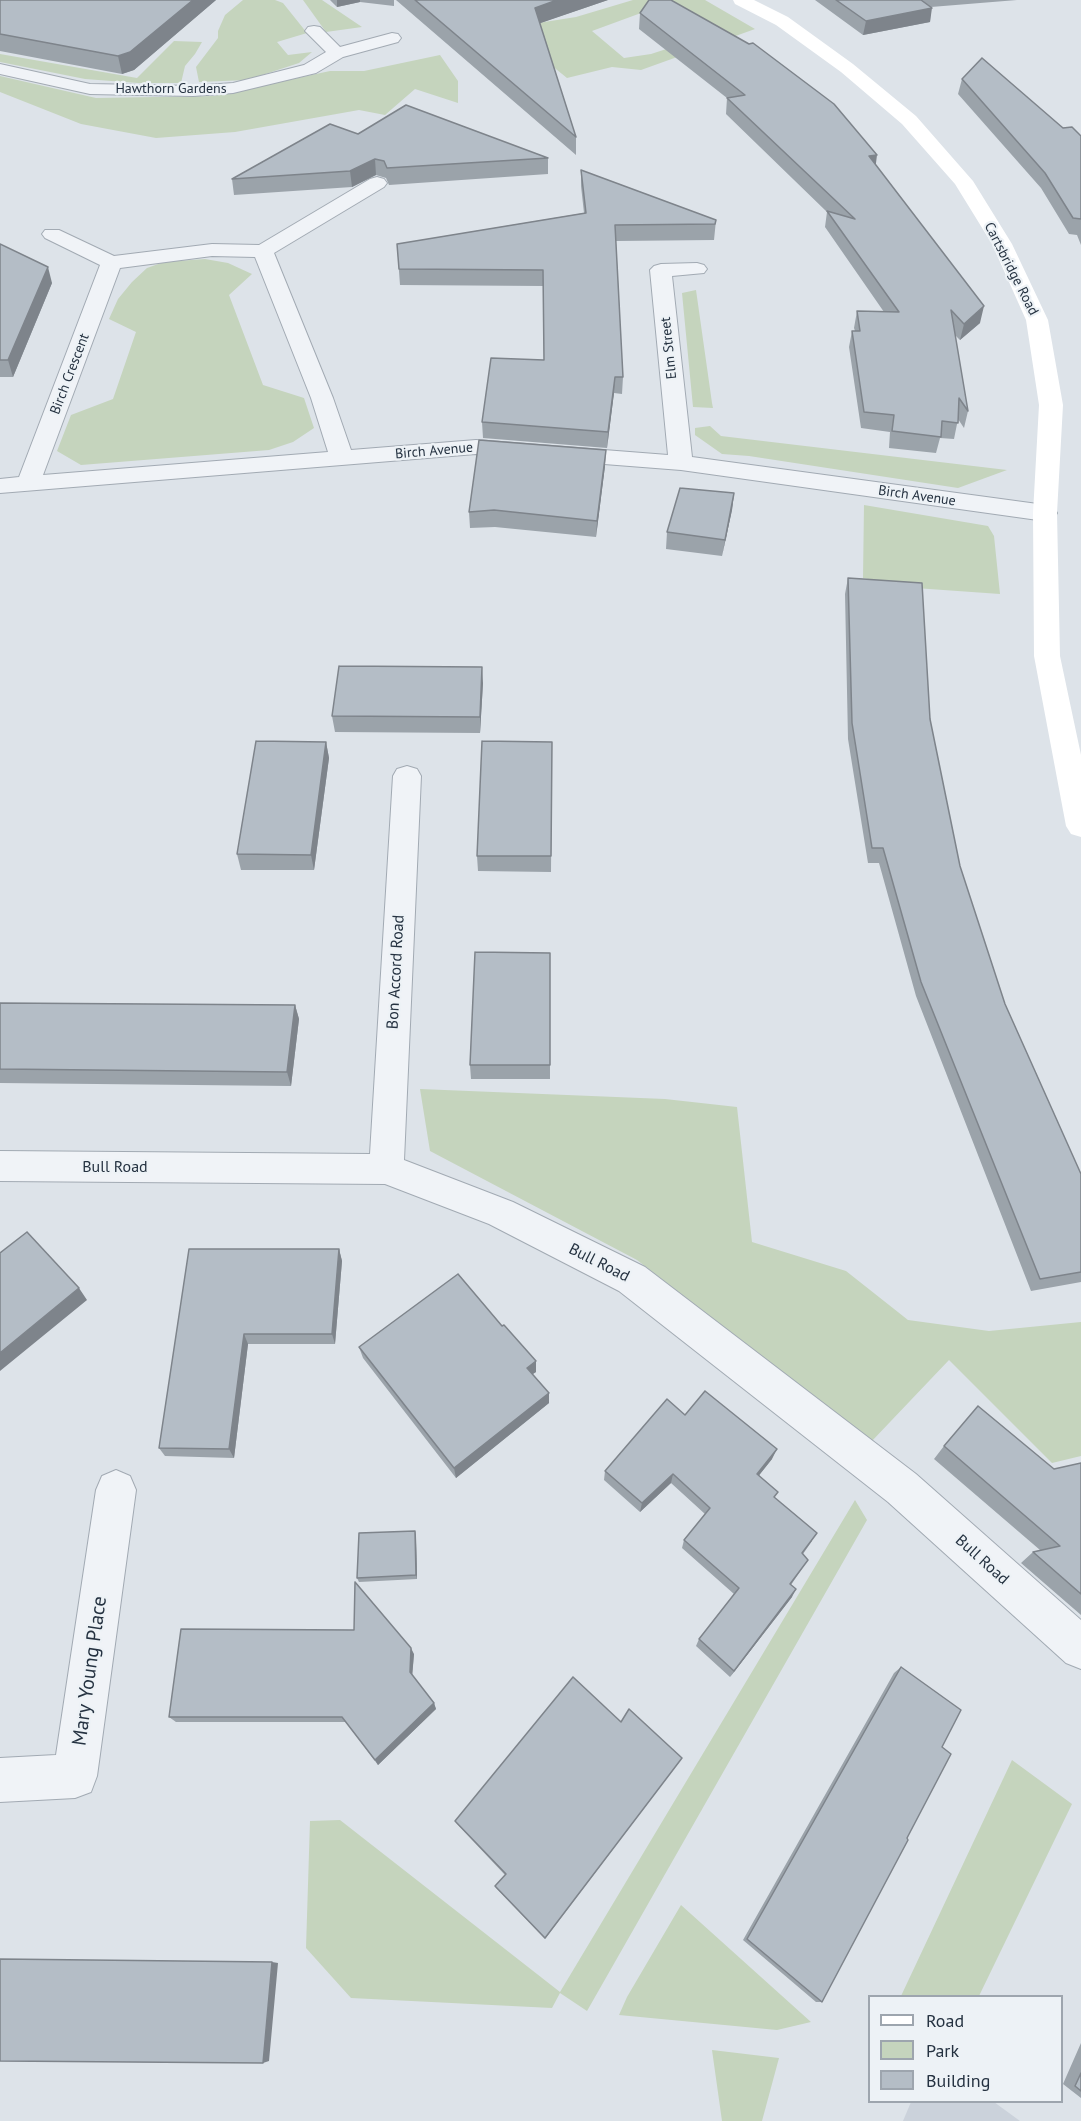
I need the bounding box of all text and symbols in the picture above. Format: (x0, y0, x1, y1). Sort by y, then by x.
street label: Hawthorn Gardens (115, 81, 227, 97)
street label: Cartsbridge Road (980, 220, 1042, 318)
street label: Elm Street (657, 316, 681, 380)
street label: Birch Crescent (47, 331, 93, 417)
street label: Birch Avenue (394, 439, 474, 463)
street label: Birch Avenue (877, 482, 957, 510)
street label: Bon Accord Road (383, 914, 409, 1030)
street label: Bull Road (82, 1157, 148, 1177)
street label: Bull Road (565, 1240, 633, 1286)
street label: Bull Road (951, 1531, 1013, 1589)
street label: Mary Young Place (68, 1595, 112, 1747)
legend (868, 1995, 1063, 2103)
text: Road (926, 2009, 964, 2032)
text: Park (926, 2039, 959, 2062)
text: Building (926, 2069, 990, 2092)

